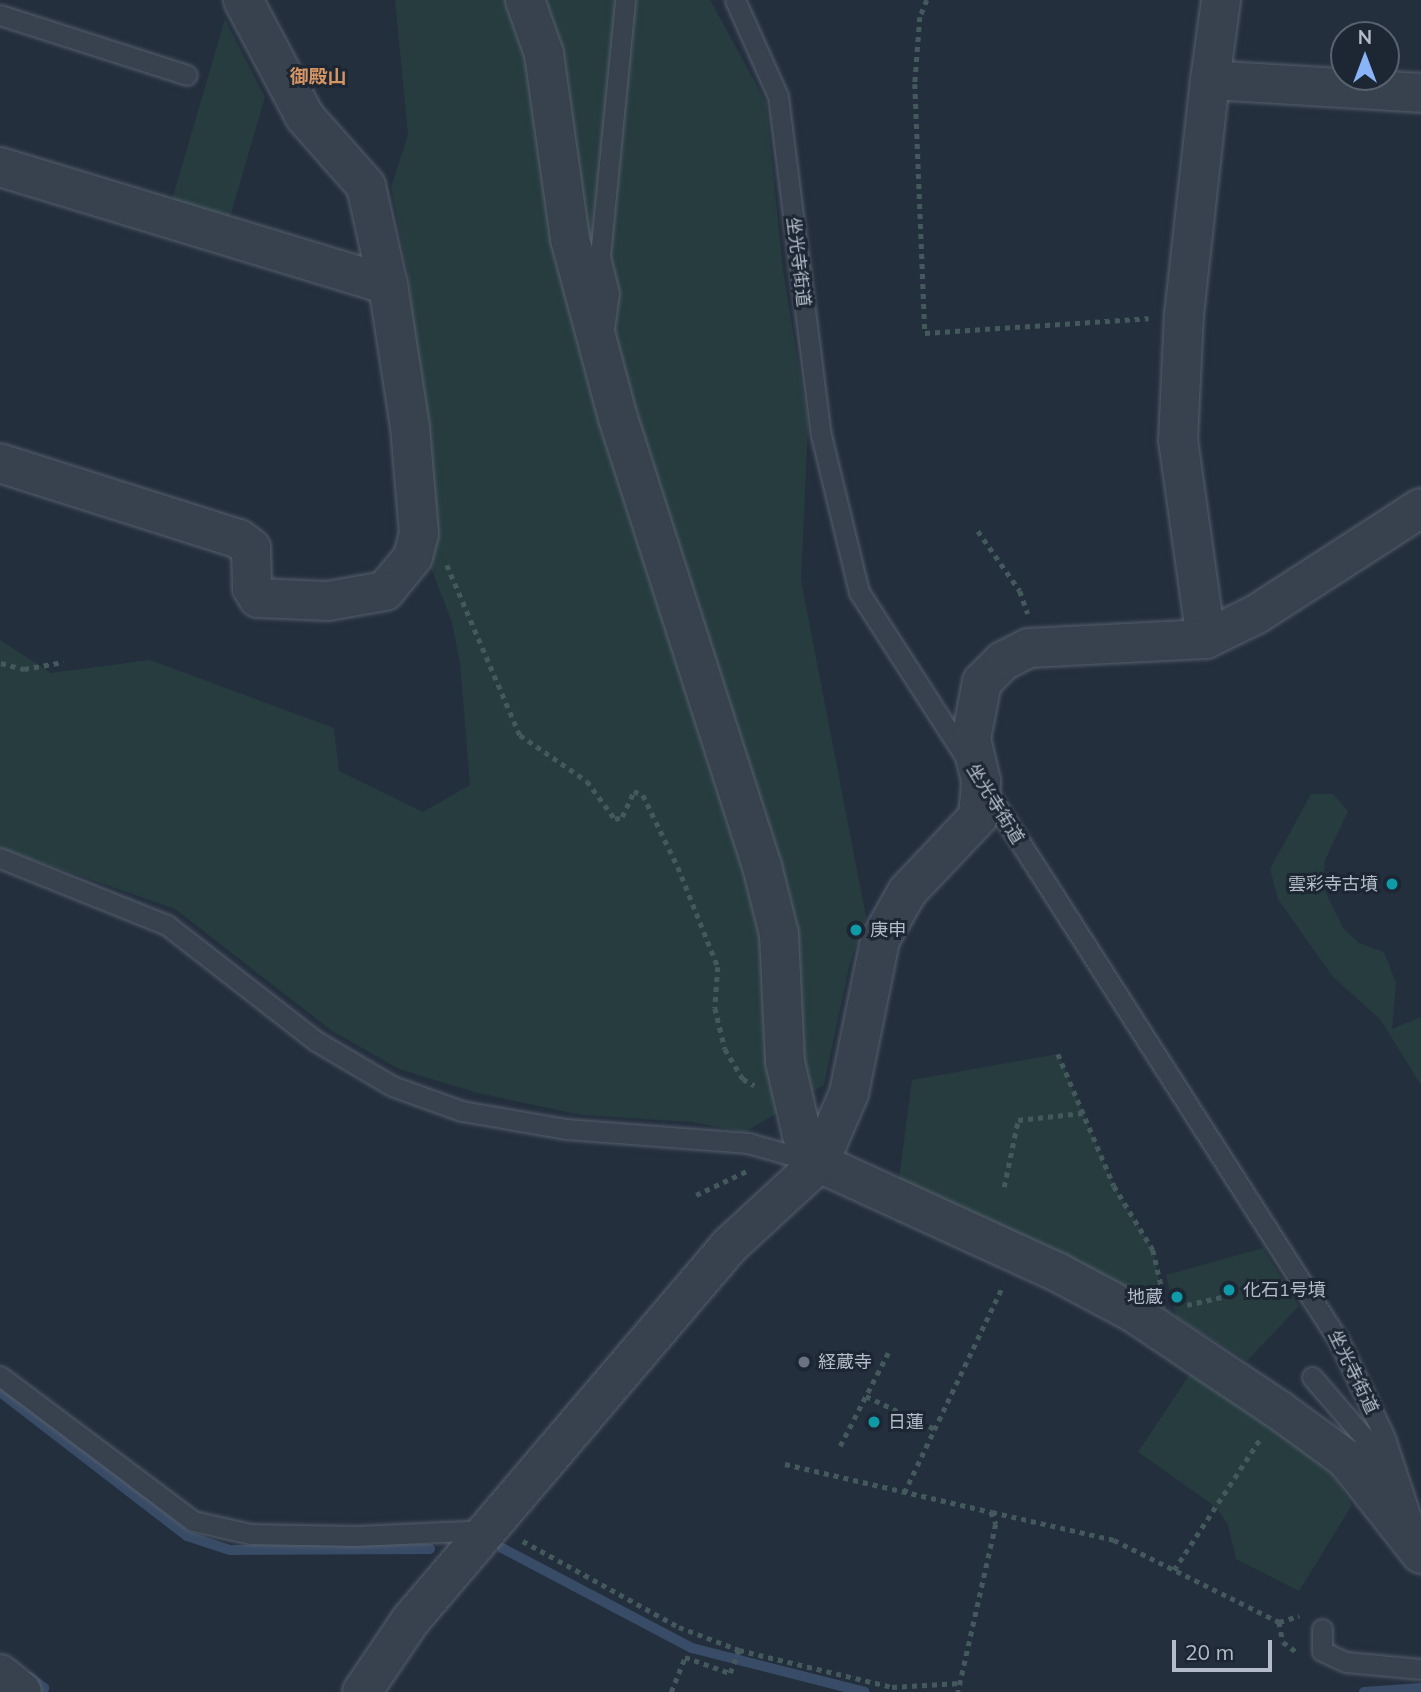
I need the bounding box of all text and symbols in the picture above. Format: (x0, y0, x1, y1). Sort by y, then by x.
north arrow (1330, 21, 1400, 91)
text: N (1358, 25, 1372, 49)
district label: 御殿山 (290, 66, 346, 88)
street label: 坐光寺街道 (782, 216, 814, 308)
street label: 坐光寺街道 (962, 760, 1028, 848)
place label: 雲彩寺古墳 (1288, 873, 1378, 895)
marker: 雲彩寺古墳 (1384, 876, 1400, 892)
place label: 庚申 (870, 919, 906, 941)
marker: 庚申 (848, 922, 864, 938)
place label: 化石1号墳 (1243, 1279, 1326, 1301)
marker: 化石1号墳 (1221, 1282, 1237, 1298)
place label: 地蔵 (1127, 1286, 1163, 1308)
marker: 地蔵 (1169, 1289, 1185, 1305)
street label: 坐光寺街道 (1324, 1327, 1382, 1417)
place label: 経蔵寺 (818, 1351, 872, 1373)
marker: 経蔵寺 (796, 1354, 812, 1370)
place label: 日蓮 (888, 1411, 924, 1433)
marker: 日蓮 (866, 1414, 882, 1430)
scale bar (1176, 1626, 1276, 1670)
text: 20 m (1185, 1639, 1234, 1665)

